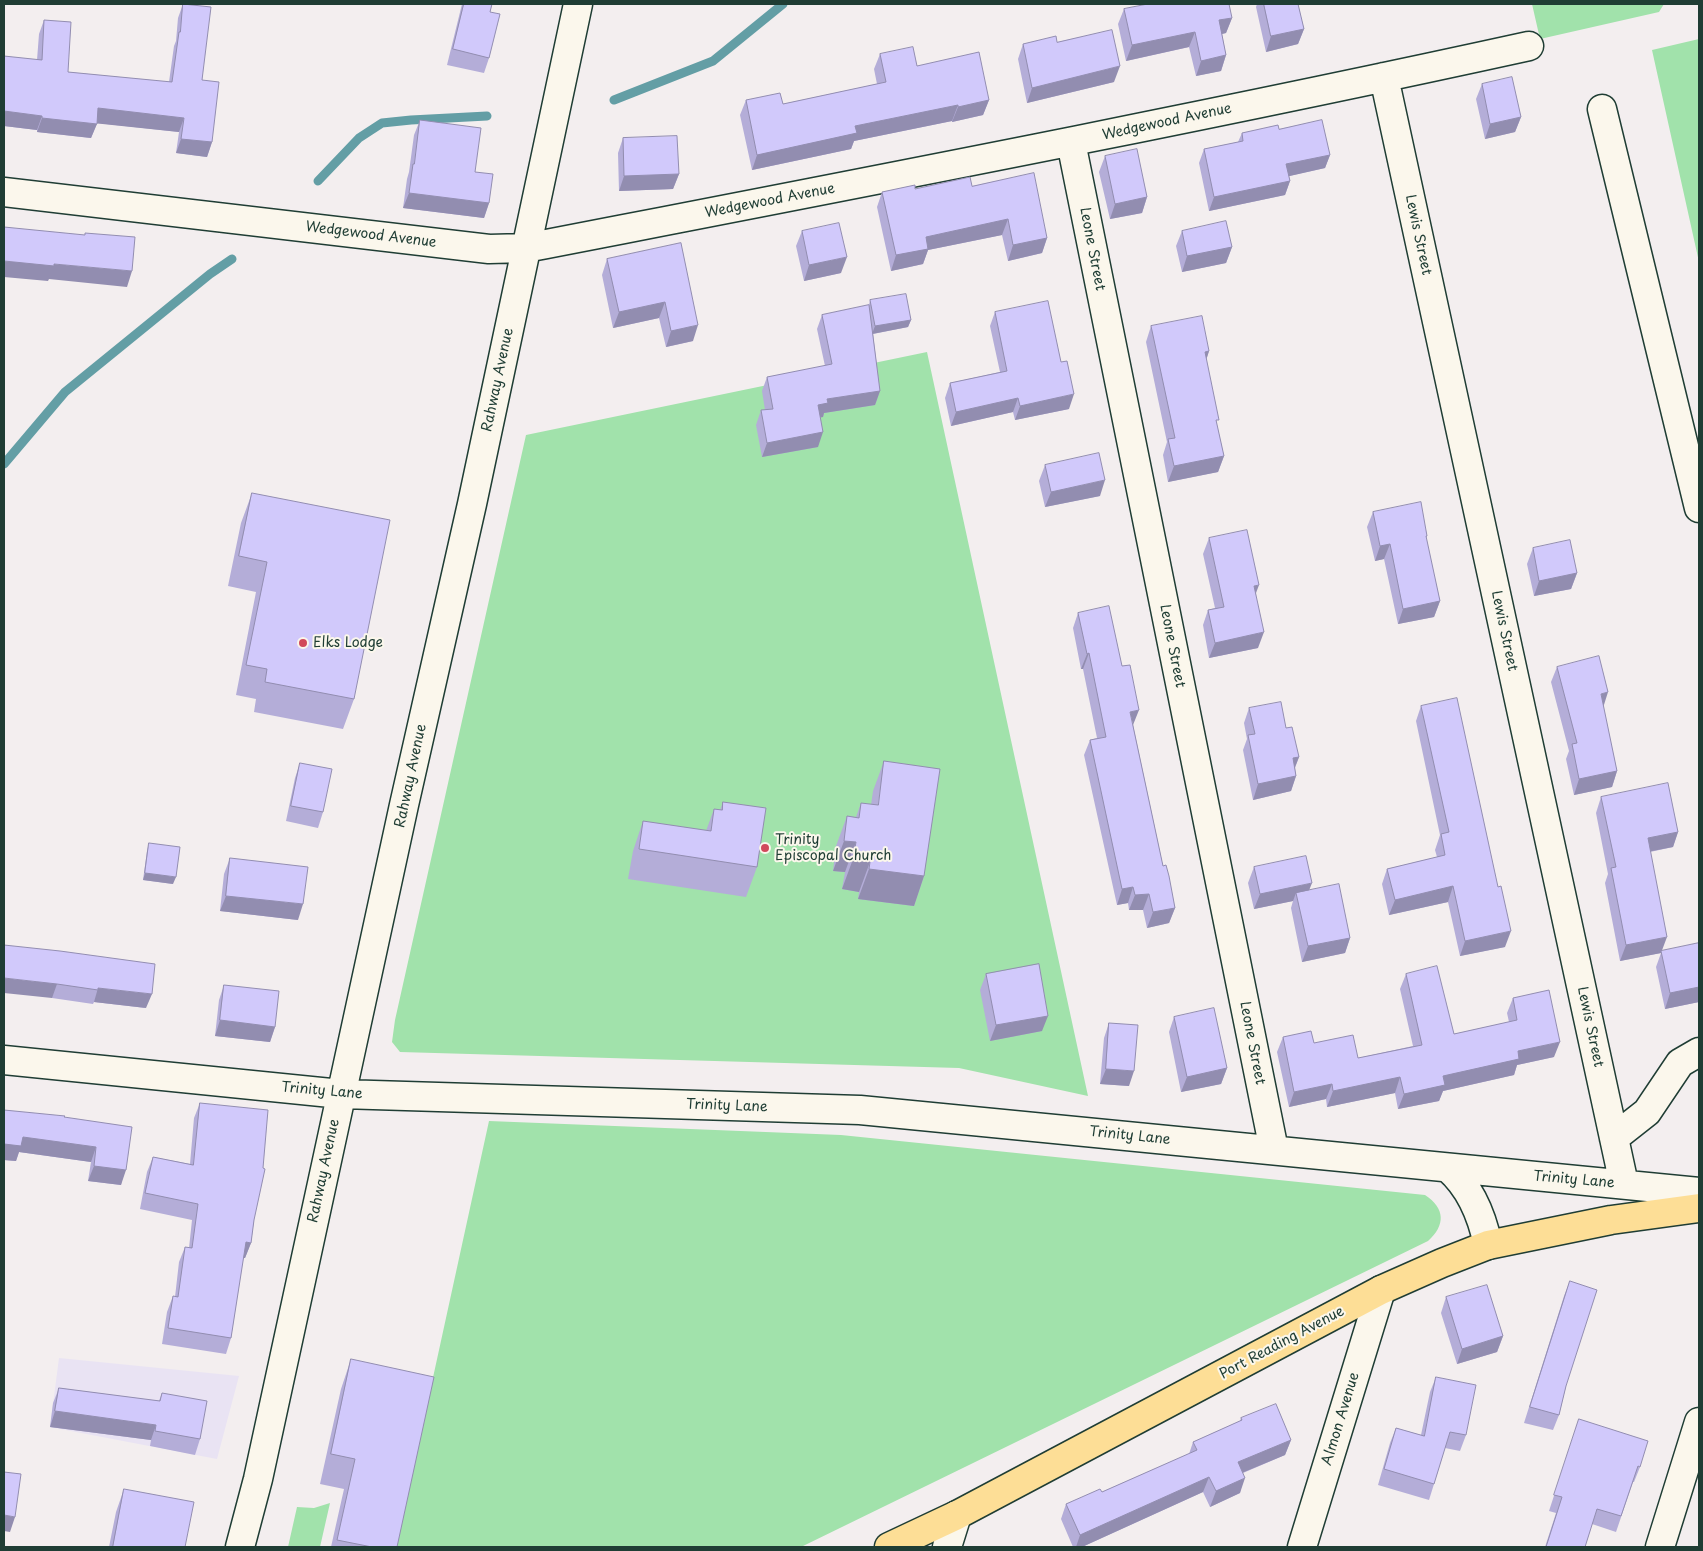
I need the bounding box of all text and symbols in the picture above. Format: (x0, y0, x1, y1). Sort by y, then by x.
street label: Wedgewood Avenue (1101, 100, 1233, 144)
street label: Wedgewood Avenue (704, 180, 836, 222)
street label: Lewis Street (1401, 193, 1435, 277)
street label: Leone Street (1076, 206, 1108, 292)
street label: Wedgewood Avenue (305, 219, 437, 251)
street label: Rahway Avenue (479, 327, 517, 433)
street label: Lewis Street (1487, 589, 1521, 673)
street label: Leone Street (1156, 603, 1188, 689)
place label: Elks Lodge (313, 635, 383, 651)
marker: Elks Lodge (297, 637, 309, 649)
street label: Rahway Avenue (392, 723, 430, 829)
place label: Trinity Episcopal Church (775, 832, 891, 864)
marker: Trinity Episcopal Church (759, 842, 771, 854)
street label: Lewis Street (1573, 985, 1607, 1069)
street label: Leone Street (1236, 1000, 1268, 1086)
street label: Trinity Lane (281, 1079, 363, 1103)
street label: Trinity Lane (686, 1096, 768, 1116)
street label: Rahway Avenue (305, 1118, 343, 1224)
street label: Trinity Lane (1089, 1123, 1171, 1149)
street label: Trinity Lane (1533, 1168, 1615, 1192)
street label: Port Reading Avenue (1217, 1303, 1347, 1383)
street label: Almon Avenue (1319, 1370, 1363, 1468)

